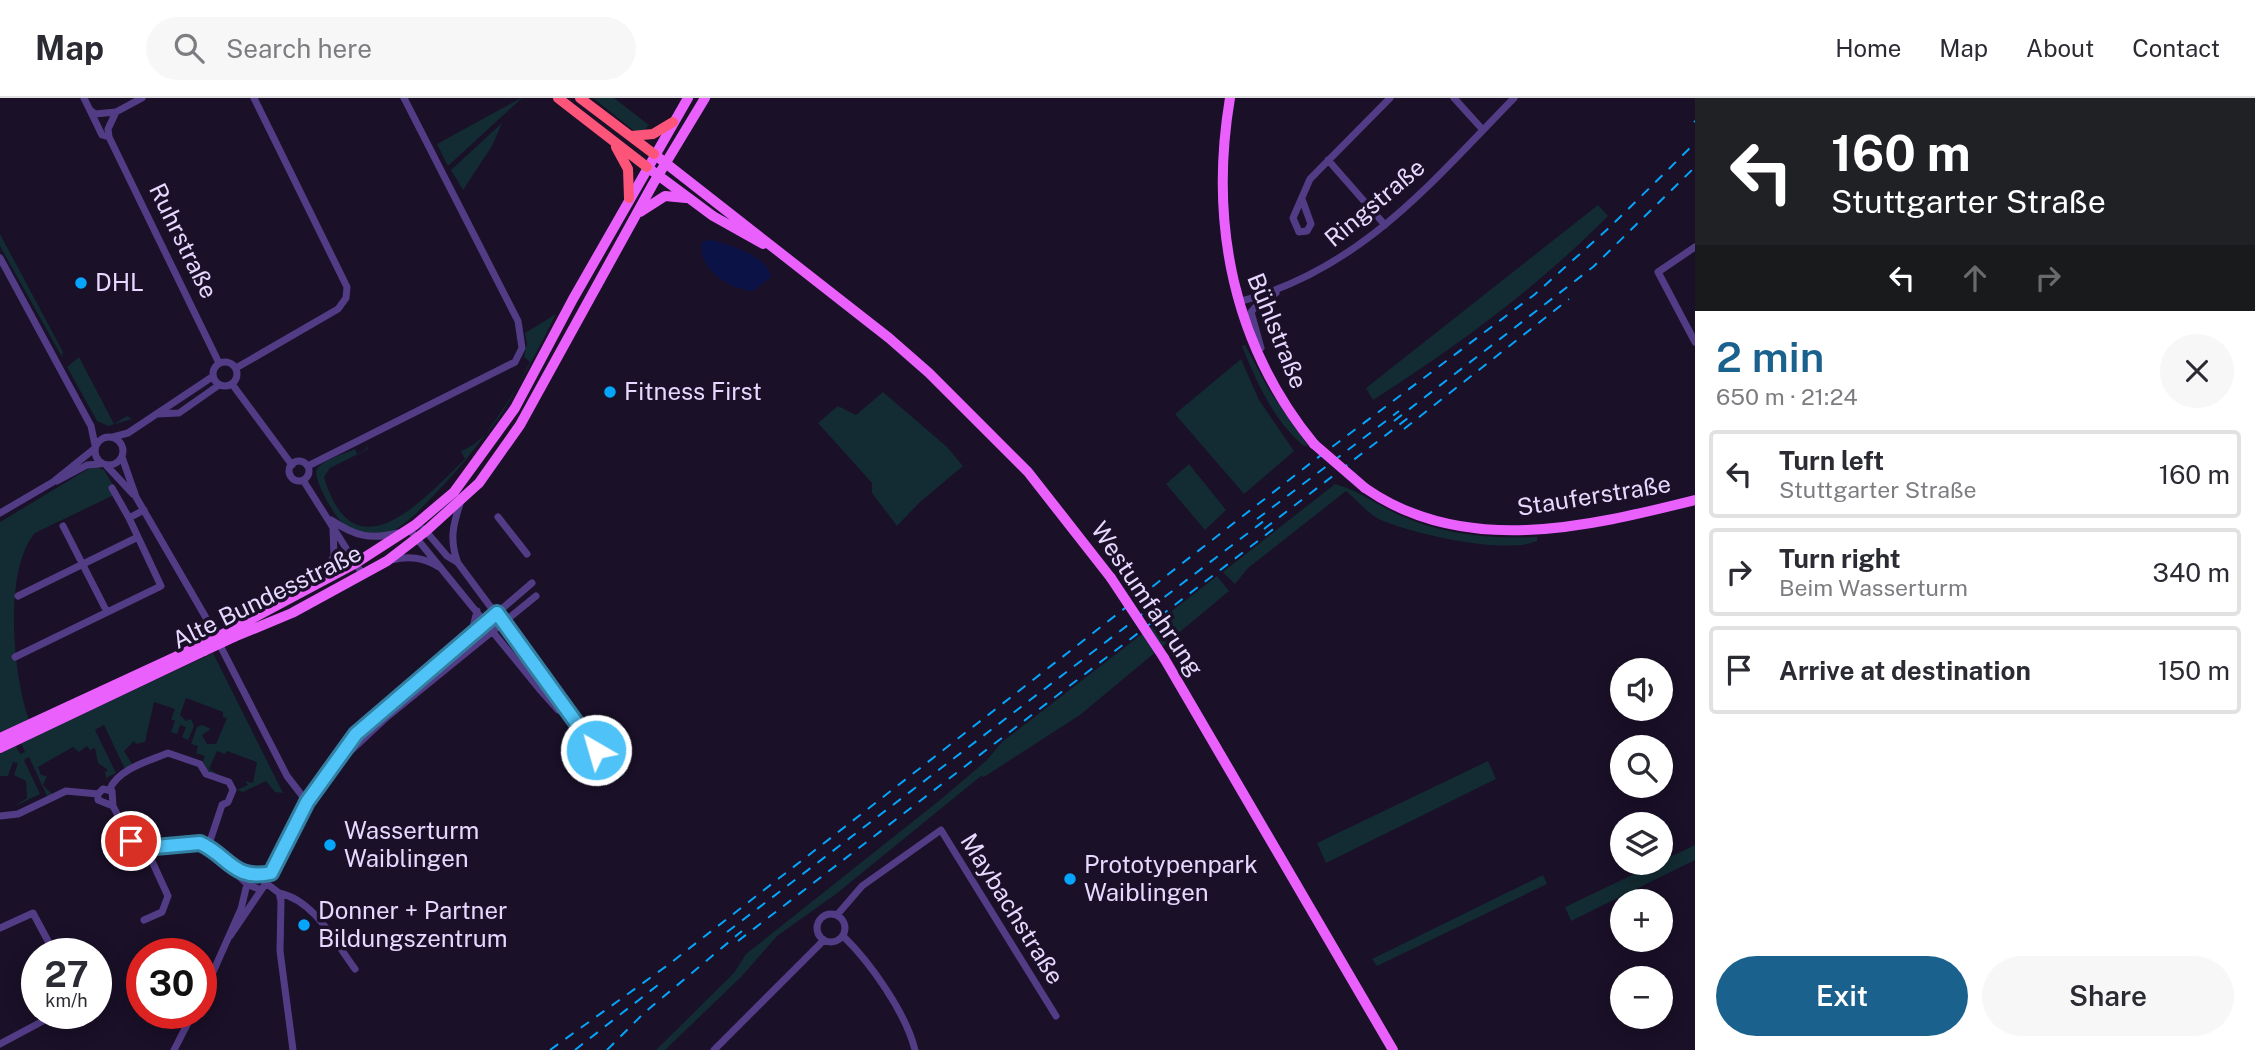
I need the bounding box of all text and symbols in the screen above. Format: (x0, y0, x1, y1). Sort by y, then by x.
search box (146, 17, 636, 80)
text: Map (35, 29, 104, 67)
icon: search (170, 29, 208, 67)
text: Search here (226, 33, 372, 64)
text: Home (1835, 34, 1901, 62)
text: Map (1939, 34, 1988, 62)
text: About (2026, 34, 2094, 62)
text: Contact (2132, 34, 2220, 62)
text: 160 m (1831, 124, 1971, 182)
icon: left (1716, 126, 1807, 217)
street label: Ringstraße (1319, 152, 1430, 252)
street label: Ruhrstraße (144, 178, 224, 303)
text: Stuttgarter Straße (1831, 183, 2106, 220)
icon: left (1883, 259, 1921, 297)
icon: ahead (1956, 259, 1994, 297)
icon: right (2029, 259, 2067, 297)
place label: DHL (95, 268, 144, 296)
street label: Bühlstraße (1242, 269, 1314, 392)
marker: DHL (73, 275, 89, 291)
text: 2 min (1716, 332, 1824, 381)
button: close (2160, 334, 2234, 408)
place label: Fitness First (624, 377, 762, 405)
text: 650 m · 21:24 (1716, 383, 1858, 410)
marker: Fitness First (602, 384, 618, 400)
text: Turn left (1779, 445, 1884, 476)
icon: left (1720, 455, 1758, 493)
text: 160 m (2159, 459, 2230, 490)
street label: Stauferstraße (1515, 469, 1673, 521)
text: Stuttgarter Straße (1779, 476, 1977, 503)
street label: Westumfahrung (1086, 516, 1210, 681)
street label: Alte Bundesstraße (167, 538, 366, 654)
text: Turn right (1779, 543, 1901, 574)
icon: right (1720, 553, 1758, 591)
text: 340 m (2153, 557, 2230, 588)
text: Beim Wasserturm (1779, 574, 1968, 601)
icon: arrive (1720, 651, 1758, 689)
text: Arrive at destination (1779, 655, 2031, 686)
text: 150 m (2158, 655, 2230, 686)
map controls (1610, 658, 1673, 1029)
button: sound (1610, 658, 1673, 721)
position arrow (559, 713, 633, 787)
button: search (1610, 735, 1673, 798)
pin (101, 811, 161, 871)
button: layers (1610, 812, 1673, 875)
place label: Wasserturm Waiblingen (344, 816, 479, 872)
icon: arrive (112, 822, 150, 860)
street label: Maybachstraße (955, 828, 1070, 989)
marker: Wasserturm Waiblingen (322, 837, 338, 853)
place label: Prototypenpark Waiblingen (1084, 850, 1258, 906)
marker: Prototypenpark Waiblingen (1062, 871, 1078, 887)
button: + (1610, 889, 1673, 952)
place label: Donner + Partner Bildungszentrum (318, 896, 508, 952)
marker: Donner + Partner Bildungszentrum (296, 917, 312, 933)
speed limit sign: 30 (126, 938, 217, 1029)
text: 27 (44, 954, 89, 995)
button: Exit (1716, 956, 1968, 1036)
button: Share (1982, 956, 2234, 1036)
button: − (1610, 966, 1673, 1029)
text: km/h (45, 990, 88, 1011)

